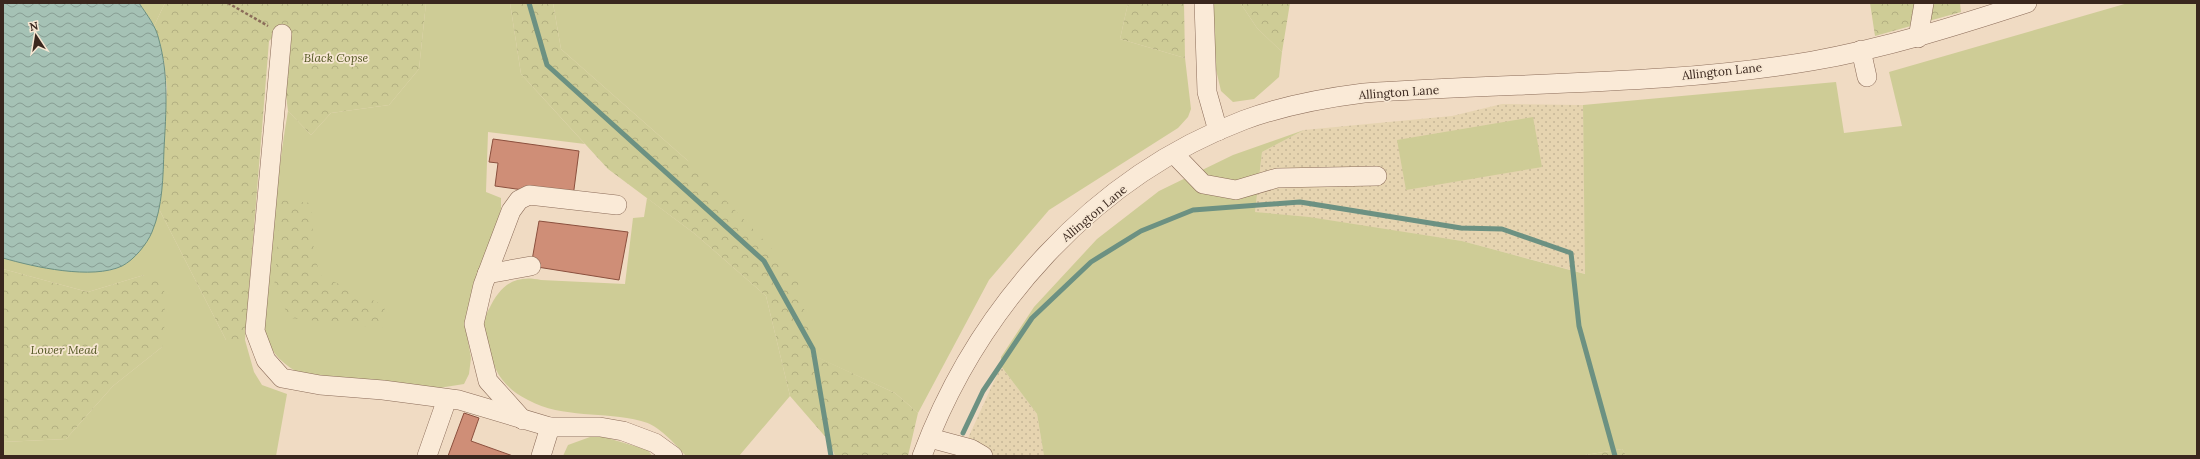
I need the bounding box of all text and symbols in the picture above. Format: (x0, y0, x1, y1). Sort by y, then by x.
north arrow (16, 16, 56, 56)
text: N (28, 18, 40, 34)
park label: Black Copse (304, 50, 369, 65)
street label: Allington Lane (1680, 59, 1763, 83)
street label: Allington Lane (1357, 82, 1440, 102)
street label: Allington Lane (1058, 181, 1130, 245)
park label: Lower Mead (31, 342, 98, 357)

